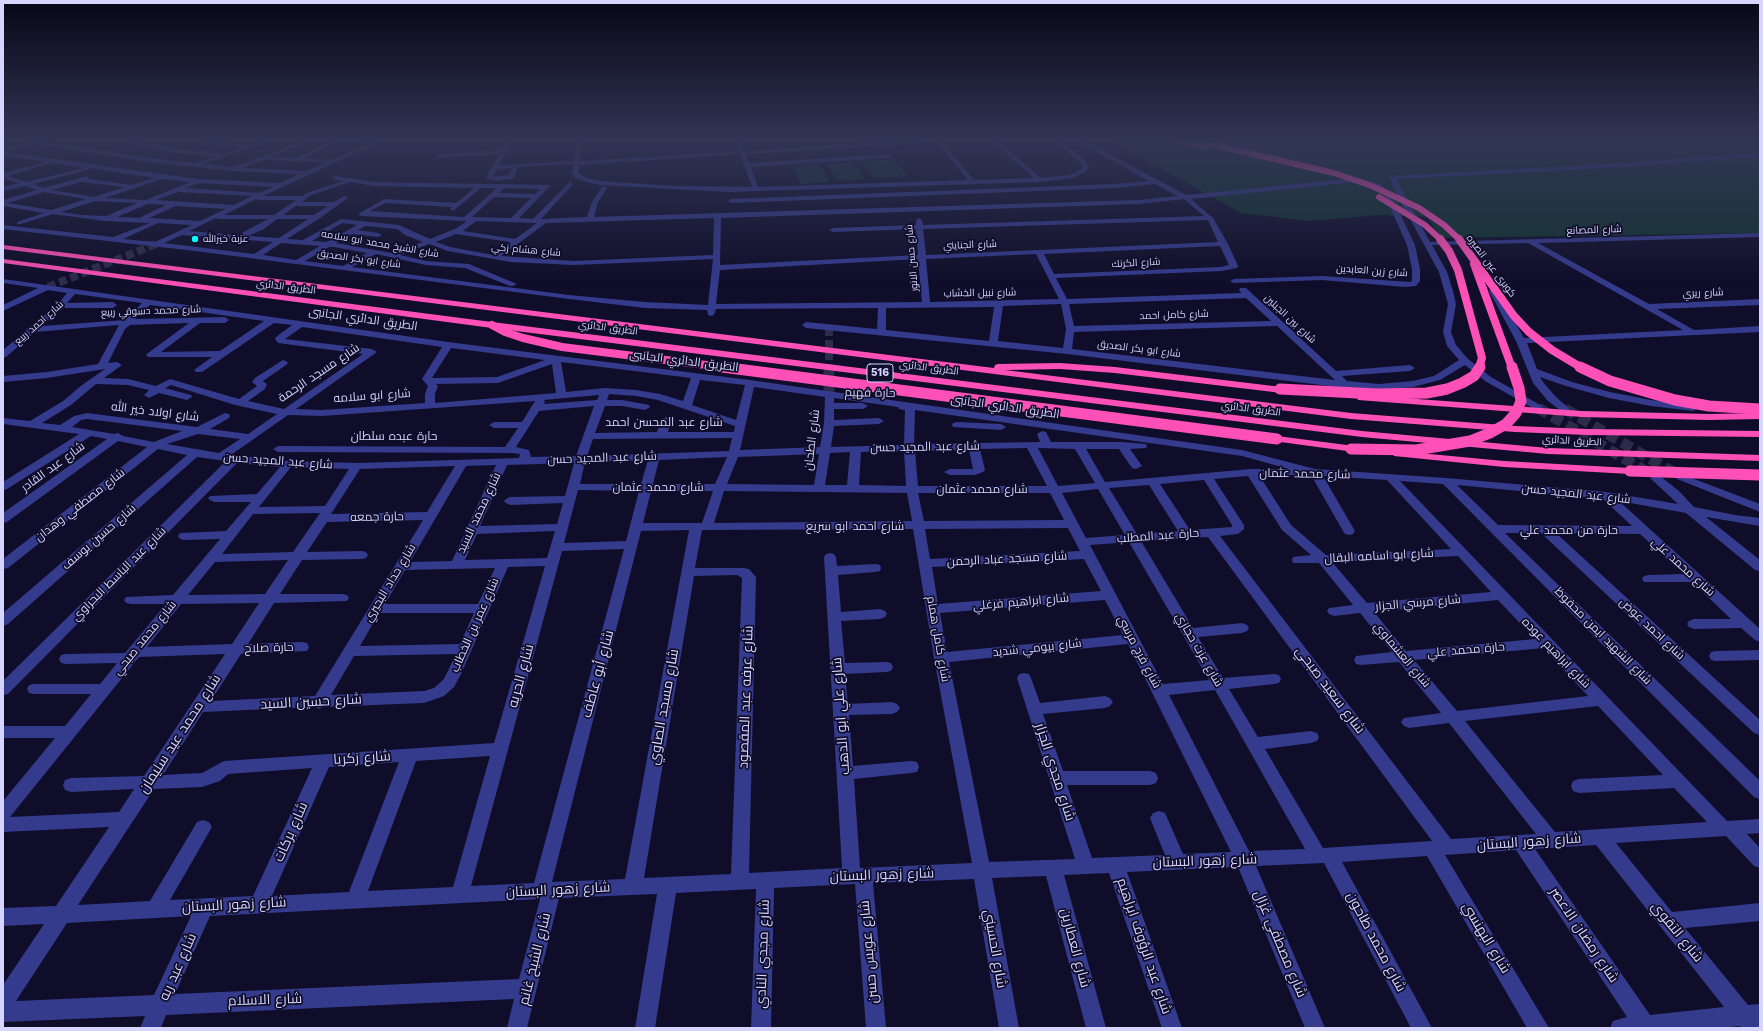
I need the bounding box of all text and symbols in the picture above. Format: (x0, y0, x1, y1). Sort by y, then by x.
street label: شارع المصانع (1566, 223, 1622, 237)
street label: شارع حسن الانور (903, 224, 921, 292)
street label: شارع الشيخ محمد ابو سلامه (320, 228, 440, 260)
street label: كوبرى عين الصيره (1464, 232, 1518, 300)
place label: عزبة خيرالله (203, 233, 248, 245)
marker: عزبة خيرالله (190, 234, 200, 244)
street label: شارع الجنايني (943, 238, 997, 252)
street label: شارع هشام زكي (491, 241, 561, 259)
street label: شارع ابو بكر الصديق (317, 247, 401, 271)
street label: شارع الكرنك (1111, 256, 1161, 270)
street label: شارع زين العابدين (1336, 263, 1408, 279)
street label: الطريق الدائري (256, 277, 316, 297)
street label: شارع نبيل الخشاب (944, 286, 1016, 300)
street label: شارع ريري (1682, 286, 1724, 300)
street label: شارع بين الجبلين (1262, 292, 1318, 346)
street label: شارع احمد ربيع (12, 298, 66, 348)
street label: شارع محمد دسوقي ربيع (101, 303, 201, 319)
street label: الطريق الدائري الجانبى (308, 304, 418, 334)
street label: شارع كامل احمد (1139, 308, 1209, 322)
street label: الطريق الدائري (578, 318, 638, 338)
street label: شارع ابو بكر الصديق (1097, 338, 1181, 360)
street label: شارع مسجد الرحمة (276, 340, 362, 406)
street label: الطريق الدائري الجانبى (629, 347, 739, 375)
street label: الطريق الدائري (899, 358, 959, 378)
road number: 516 (867, 364, 893, 382)
street label: حارة فهيم (844, 385, 896, 401)
street label: شارع ابو سلامه (333, 386, 411, 406)
street label: الطريق الدائري الجانبى (950, 392, 1060, 422)
street label: شارع اولاد خير الله (110, 399, 200, 425)
street label: الطريق الدائري (1221, 399, 1281, 419)
street label: شارع الطحان (801, 409, 823, 471)
street label: شارع عبد المحسن احمد (605, 415, 723, 429)
street label: حارة عبده سلطان (351, 429, 437, 443)
street label: الطريق الدائري (1542, 433, 1602, 449)
street label: شارع عبد القادر (18, 439, 88, 495)
street label: شارع عبد المجيد حسن (870, 439, 980, 455)
street label: شارع عبد المجيد حسن (547, 449, 657, 467)
street label: شارع عبد المجيد حسن (223, 450, 333, 472)
street label: شارع مصطفي وهدان (32, 465, 128, 545)
street label: شارع محمد عثمان (1259, 466, 1351, 482)
street label: شارع محمد السيد (454, 470, 504, 556)
street label: شارع محمد عثمان (612, 480, 704, 494)
street label: شارع عبد المجيد حسن (1521, 481, 1631, 507)
street label: شارع محمد عثمان (936, 482, 1028, 496)
street label: شارع حسين يوسف (59, 501, 139, 573)
street label: حارة جمعه (350, 509, 404, 525)
street label: شارع احمد ابو سريع (806, 519, 904, 533)
street label: حارة من محمد علي (1520, 523, 1618, 537)
street label: شارع عبد الباسط البحراوي (69, 524, 169, 624)
street label: حارة عبد المطلب (1116, 526, 1200, 546)
street label: شارع محمد علي (1648, 535, 1718, 599)
street label: شارع حداد البحيري (361, 541, 419, 625)
street label: شارع ابو اسامه البقال (1324, 546, 1434, 566)
street label: شارع مسجد عباد الرحمن (946, 549, 1068, 569)
street label: شارع عمر بن الخطاب (448, 576, 502, 674)
street label: شارع الشهيد ايمن محفوظ (1551, 584, 1655, 688)
street label: شارع ابراهيم فرغلي (972, 591, 1070, 613)
street label: شارع مرسي الجزار (1375, 592, 1461, 614)
street label: شارع كامل همام (923, 595, 953, 683)
street label: شارع احمد عوض (1616, 595, 1688, 663)
street label: شارع محمد صبحي (110, 598, 180, 678)
street label: شارع عزت حجازي (1172, 610, 1226, 690)
street label: شارع فرج مرسي (1114, 613, 1164, 691)
street label: شارع ابراهيم عوده (1519, 615, 1593, 691)
street label: شارع العشماوي (1371, 619, 1433, 691)
street label: شارع عرفه عبد المقصود (735, 625, 757, 769)
street label: شارع أبو عاطف (578, 628, 618, 720)
street label: شارع بيومي شديد (992, 636, 1082, 660)
street label: حارة محمد علي (1427, 639, 1505, 661)
street label: حارة صلاح (244, 640, 294, 656)
street label: شارع الحريه (504, 642, 538, 710)
street label: شارع سعيد صبحي (1292, 643, 1368, 737)
street label: شارع مسجد الصاوي (646, 648, 682, 766)
street label: شارع علي ابو الدهب (829, 657, 853, 775)
street label: شارع محمد عيد سليمان (135, 671, 225, 797)
street label: شارع حسين السيد (260, 691, 362, 713)
street label: شارع مجدي الجزار (1031, 721, 1079, 823)
street label: شارع زكريا (333, 748, 391, 768)
street label: شارع بركات (270, 799, 312, 865)
street label: شارع زهور البستان (1476, 830, 1582, 854)
street label: شارع زهور البستان (1152, 851, 1258, 871)
street label: شارع زهور البستان (829, 865, 935, 885)
street label: شارع عبد الرؤوف ابراهيم (1113, 876, 1175, 1016)
street label: شارع زهور البستان (505, 879, 611, 901)
street label: شارع رمضان الاعصر (1546, 884, 1622, 986)
street label: شارع مصطفي غزال (1250, 888, 1310, 1000)
street label: شارع محمد طاحون (1343, 889, 1409, 995)
street label: شارع زهور البستان (181, 894, 287, 916)
street label: شارع التقوي (1647, 898, 1707, 966)
street label: شارع مجدي النادي (753, 899, 773, 1009)
street label: شارع البهنسي (1458, 899, 1514, 977)
street label: شارع عويس حسن (856, 900, 882, 1004)
street label: شارع العطارين (1056, 907, 1094, 989)
street label: شارع الحسيني (980, 908, 1010, 990)
street label: شارع الشيخ غانم (515, 911, 555, 1007)
street label: شارع عبد ربه (156, 931, 200, 1003)
street label: شارع الاسلام (228, 990, 302, 1010)

